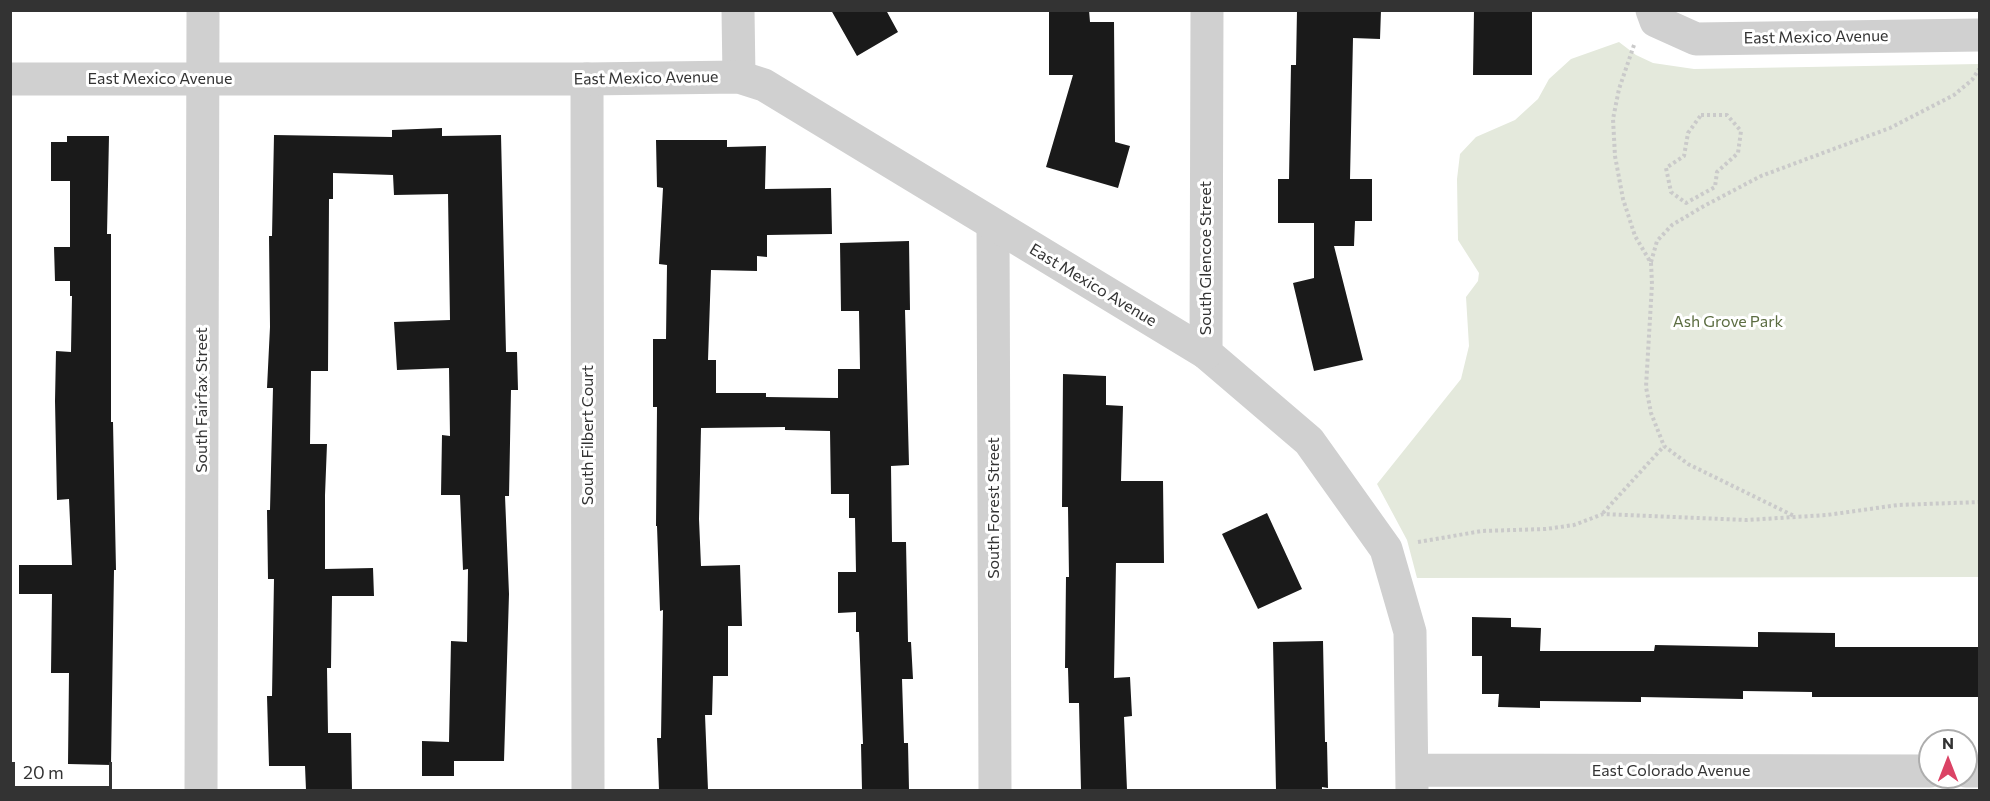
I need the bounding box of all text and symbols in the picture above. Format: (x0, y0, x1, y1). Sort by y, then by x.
street label: East Mexico Avenue (1743, 26, 1889, 48)
street label: East Mexico Avenue (573, 67, 719, 89)
street label: East Mexico Avenue (88, 69, 232, 89)
street label: South Glencoe Street (1196, 181, 1216, 335)
street label: East Mexico Avenue (1026, 239, 1160, 331)
park label: Ash Grove Park (1673, 312, 1783, 332)
street label: South Fairfax Street (192, 327, 212, 473)
street label: South Filbert Court (578, 365, 598, 505)
street label: South Forest Street (984, 437, 1004, 579)
north arrow (1918, 729, 1978, 789)
text: N (1942, 733, 1954, 752)
scale bar (15, 750, 116, 788)
text: 20 m (23, 761, 64, 783)
street label: East Colorado Avenue (1592, 761, 1750, 781)

